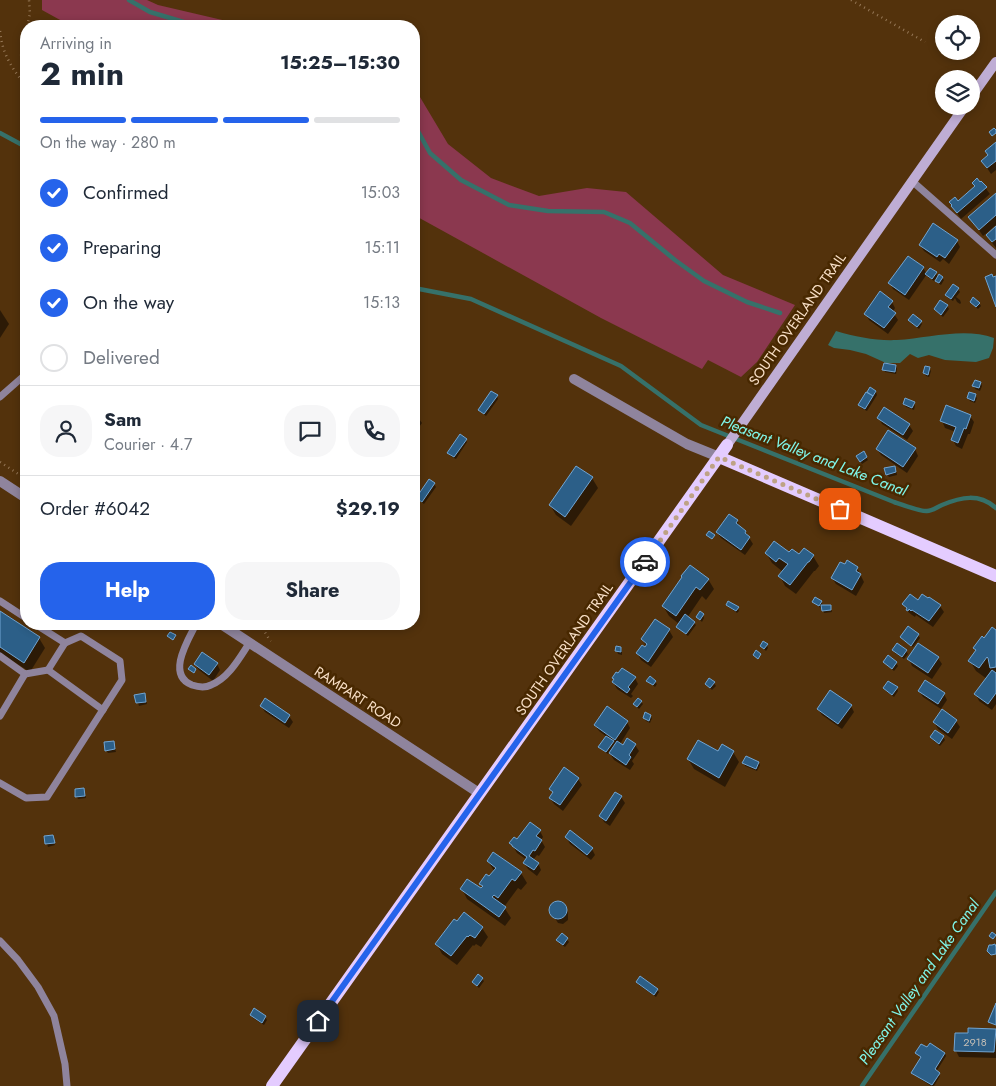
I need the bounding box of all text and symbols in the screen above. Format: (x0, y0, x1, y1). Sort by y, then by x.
map controls (935, 15, 980, 115)
button: locate (935, 15, 980, 60)
text: Arriving in (40, 32, 112, 55)
text: 15:25–15:30 (280, 49, 400, 76)
text: 2 min (40, 51, 124, 97)
button: layers (935, 70, 980, 115)
text: On the way · 280 m (40, 131, 176, 154)
icon: check (40, 179, 68, 207)
text: Confirmed (83, 179, 169, 206)
text: 15:03 (361, 181, 400, 204)
icon: check (40, 234, 68, 262)
text: Preparing (83, 234, 161, 261)
text: 15:11 (365, 236, 400, 259)
street label: SOUTH OVERLAND TRAIL (744, 248, 851, 389)
icon: check (40, 289, 68, 317)
text: On the way (83, 289, 174, 316)
text: 15:13 (363, 291, 400, 314)
text: Delivered (83, 344, 160, 371)
button: person (40, 405, 92, 457)
button: chat (284, 405, 336, 457)
button: phone (348, 405, 400, 457)
text: Sam (104, 406, 142, 433)
water label: Pleasant Valley and Lake Canal (718, 410, 911, 502)
text: Courier · 4.7 (104, 433, 192, 456)
pin (819, 488, 861, 530)
text: Order #6042 (40, 495, 150, 522)
text: $29.19 (336, 495, 400, 522)
icon: bag (826, 495, 854, 523)
courier (620, 537, 670, 587)
icon: car (631, 548, 659, 576)
button: Help (40, 562, 215, 620)
button: Share (225, 562, 400, 620)
street label: SOUTH OVERLAND TRAIL (511, 578, 618, 719)
street label: RAMPART ROAD (311, 661, 405, 733)
water label: Pleasant Valley and Lake Canal (853, 894, 985, 1069)
pin (297, 1000, 339, 1042)
icon: home (304, 1007, 332, 1035)
house number: 2918 (963, 1034, 987, 1050)

